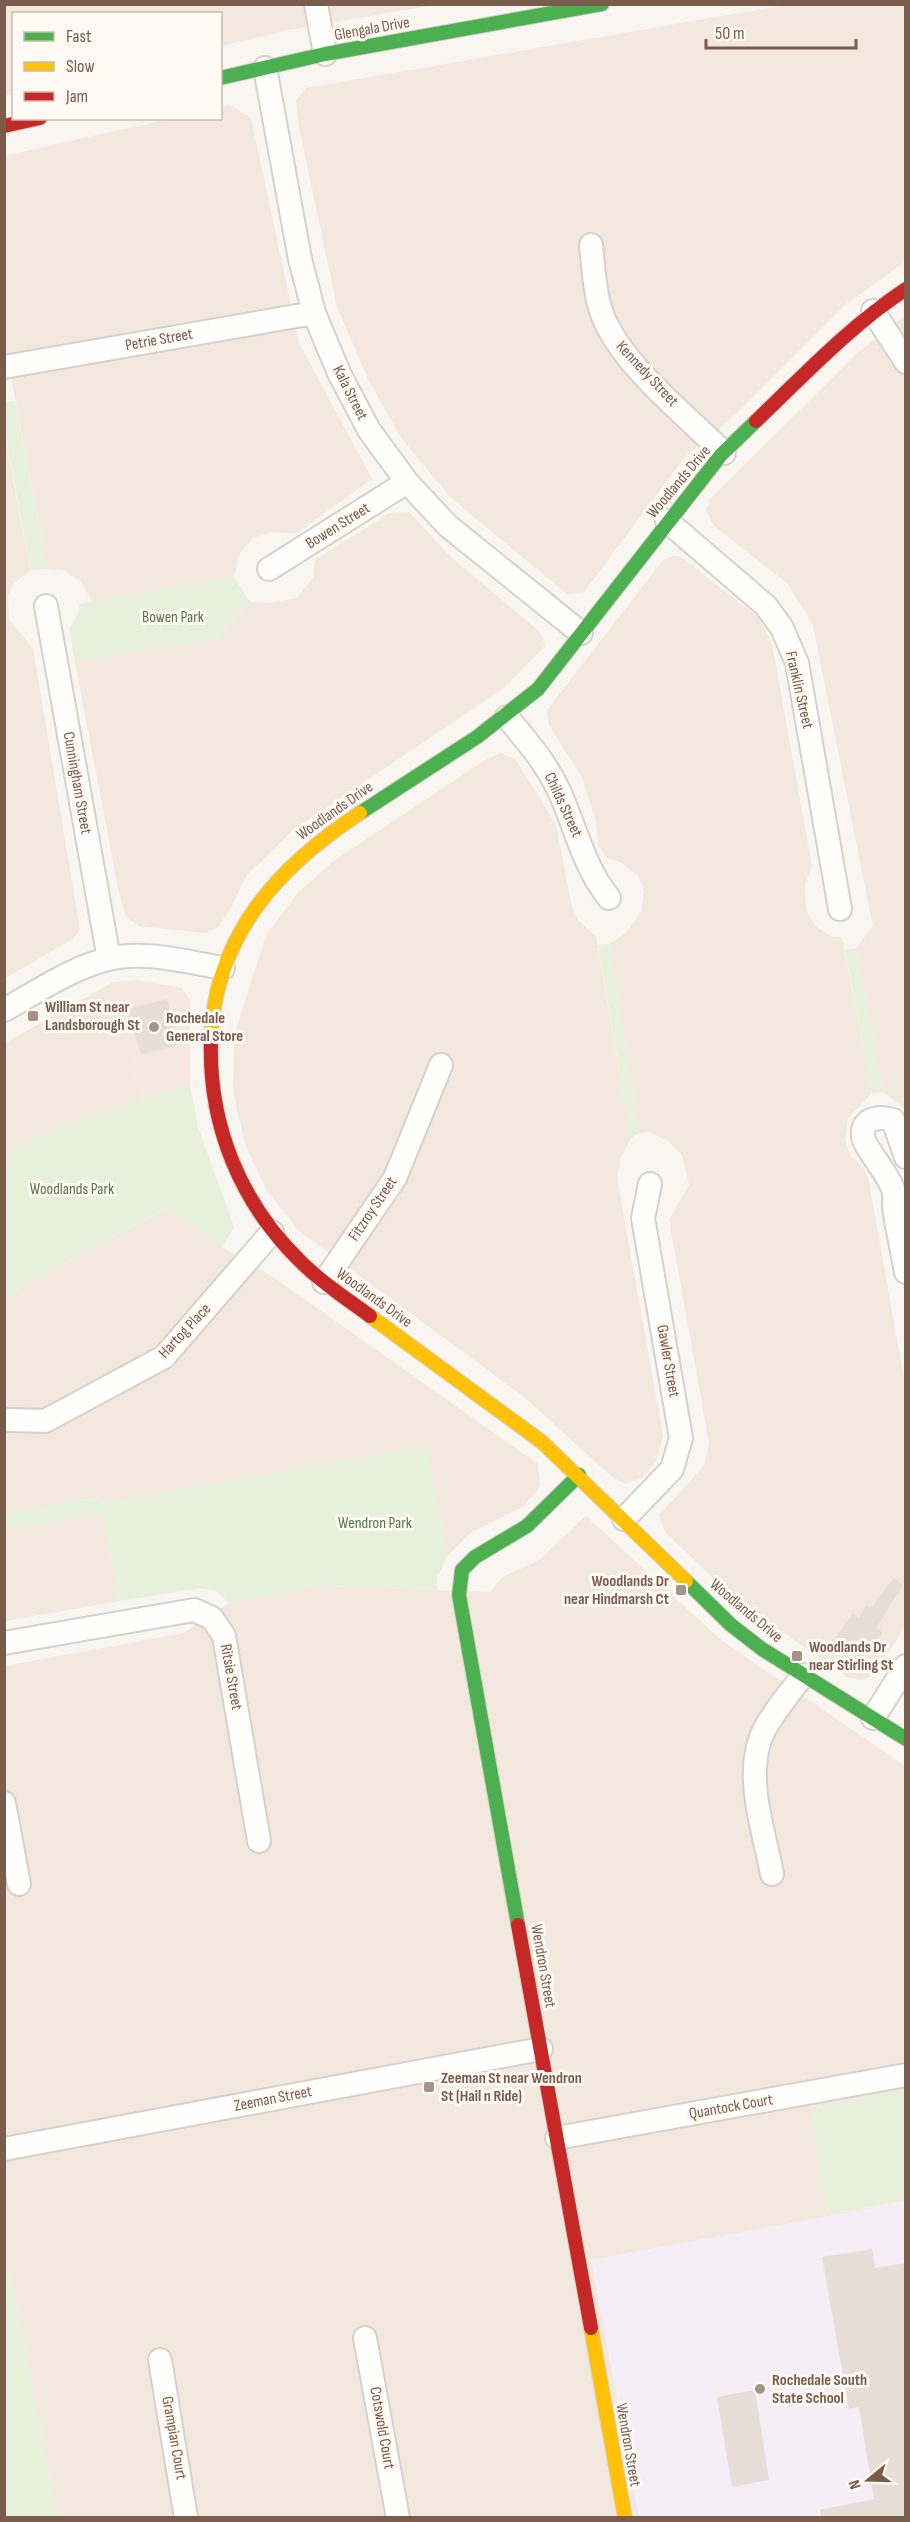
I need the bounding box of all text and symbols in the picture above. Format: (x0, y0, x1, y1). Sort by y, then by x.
legend (12, 12, 222, 120)
scale bar (706, 12, 856, 50)
street label: Glengala Drive (333, 13, 411, 45)
text: 50 m (715, 23, 745, 44)
text: Fast (66, 26, 92, 47)
text: Slow (66, 56, 95, 77)
text: Jam (65, 86, 88, 107)
street label: Petrie Street (124, 325, 194, 355)
street label: Kennedy Street (612, 337, 682, 411)
street label: Kala Street (328, 363, 372, 424)
street label: Woodlands Drive (643, 442, 715, 522)
street label: Bowen Street (302, 499, 374, 553)
park label: Bowen Park (142, 608, 204, 627)
street label: Franklin Street (781, 649, 817, 731)
street label: Cunningham Street (59, 730, 95, 836)
street label: Childs Street (540, 770, 586, 841)
street label: Woodlands Drive (293, 778, 377, 844)
place label: William St near Landsborough St (45, 998, 140, 1035)
marker: William St near Landsborough St (26, 1009, 40, 1023)
place label: Rochedale General Store (166, 1009, 243, 1046)
marker: Rochedale General Store (147, 1020, 161, 1034)
street label: Fitzroy Street (345, 1173, 401, 1245)
park label: Woodlands Park (30, 1180, 114, 1199)
street label: Woodlands Drive (332, 1264, 416, 1332)
street label: Hartog Place (155, 1300, 215, 1362)
street label: Gawler Street (652, 1323, 684, 1399)
park label: Wendron Park (338, 1514, 412, 1533)
place label: Woodlands Dr near Hindmarsh Ct (564, 1572, 669, 1609)
street label: Woodlands Drive (706, 1575, 786, 1647)
marker: Woodlands Dr near Hindmarsh Ct (674, 1583, 688, 1597)
place label: Woodlands Dr near Stirling St (809, 1638, 893, 1675)
street label: Ritsie Street (216, 1643, 246, 1712)
marker: Woodlands Dr near Stirling St (790, 1649, 804, 1663)
street label: Wendron Street (526, 1923, 560, 2009)
place label: Zeeman St near Wendron St (Hail n Ride) (441, 2069, 582, 2106)
marker: Zeeman St near Wendron St (Hail n Ride) (422, 2080, 436, 2094)
street label: Zeeman Street (233, 2082, 314, 2116)
street label: Quantock Court (688, 2090, 774, 2124)
place label: Rochedale South State School (772, 2371, 867, 2408)
marker: Rochedale South State School (753, 2382, 767, 2396)
street label: Cotswold Court (365, 2385, 399, 2471)
street label: Grampian Court (157, 2395, 191, 2481)
street label: Wendron Street (611, 2402, 645, 2488)
north arrow (838, 2450, 898, 2510)
text: N (845, 2477, 866, 2492)

